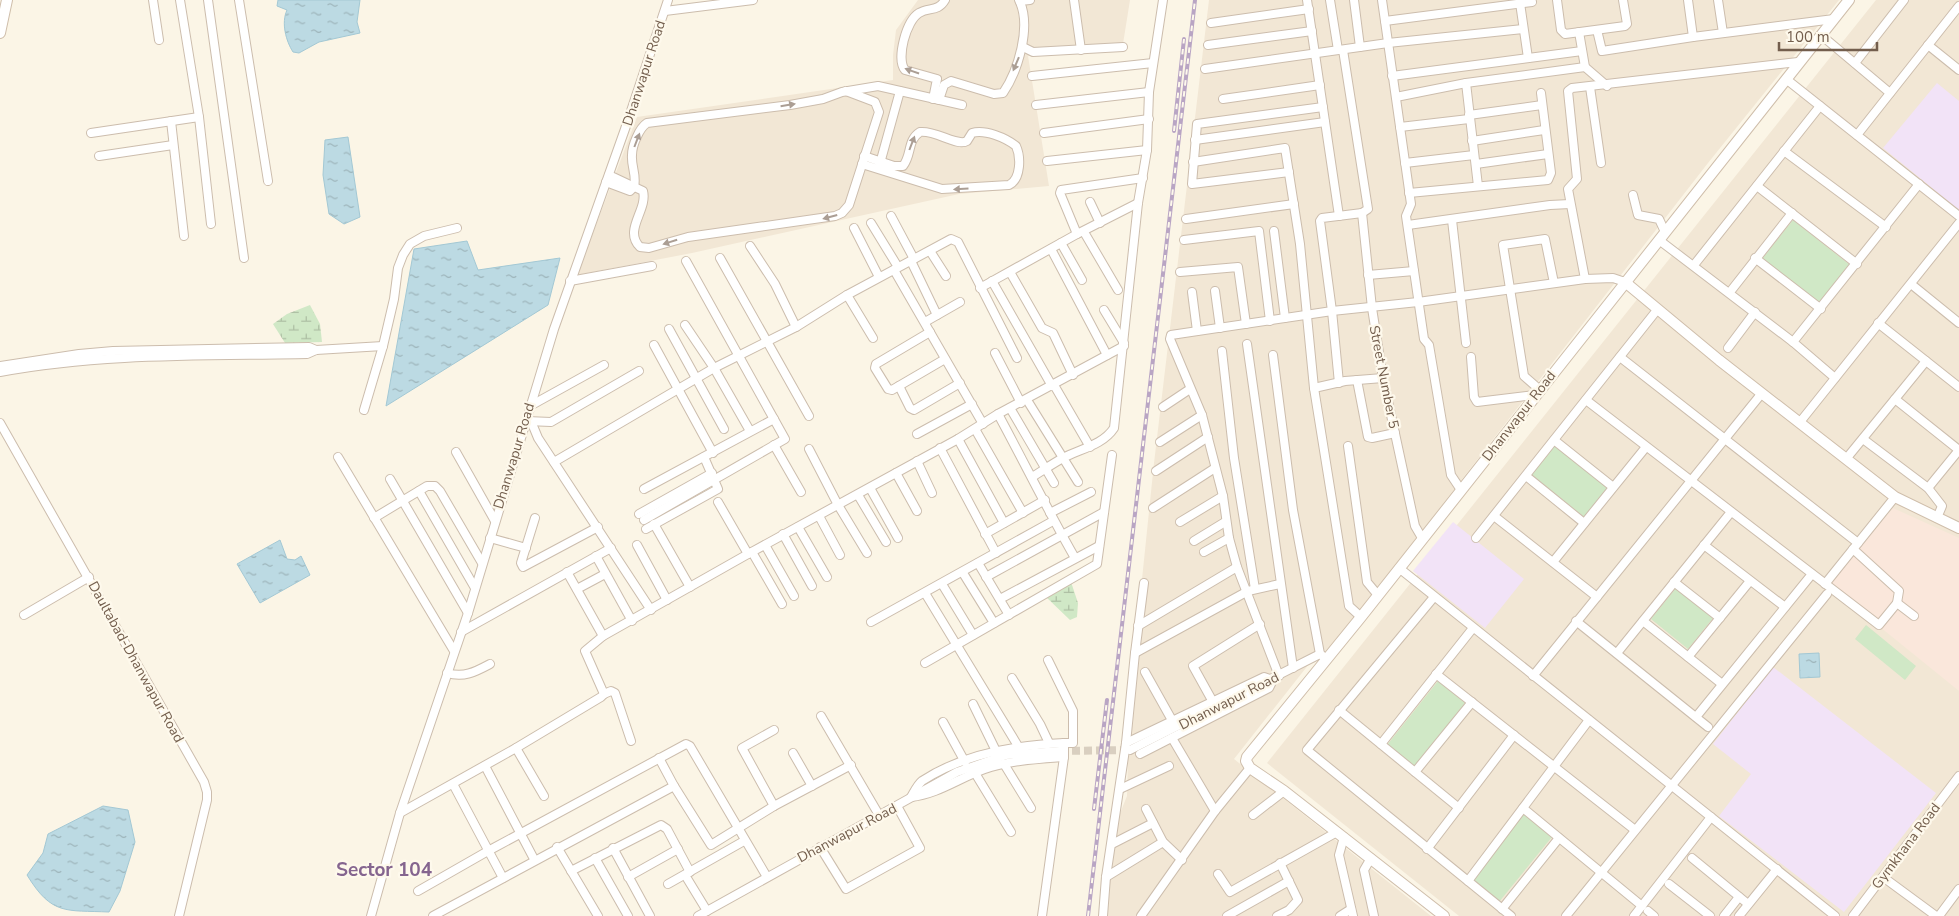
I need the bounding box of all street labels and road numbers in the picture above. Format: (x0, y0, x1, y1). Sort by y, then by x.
street label: Dhanwapur Road (618, 18, 670, 128)
street label: Street Number 5 (1365, 324, 1403, 430)
street label: Dhanwapur Road (1478, 367, 1560, 465)
street label: Dhanwapur Road (489, 401, 539, 511)
street label: Daultabad-Dhanwapur Road (84, 578, 188, 746)
street label: Dhanwapur Road (1176, 668, 1282, 734)
street label: Dhanwapur Road (794, 799, 900, 867)
street label: Gymkhana Road (1867, 799, 1945, 893)

